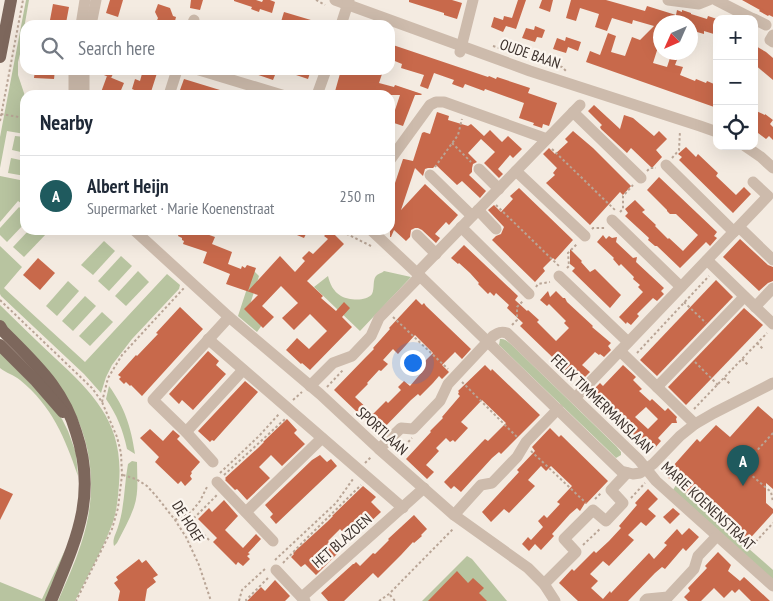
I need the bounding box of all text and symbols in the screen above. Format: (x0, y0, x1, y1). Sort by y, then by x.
north arrow (653, 15, 698, 60)
map controls (713, 15, 758, 150)
button: + (713, 15, 758, 60)
search box (20, 20, 395, 75)
icon: search (38, 34, 66, 62)
street label: OUDE BAAN (497, 34, 563, 73)
text: Search here (78, 36, 155, 60)
button: − (713, 60, 758, 105)
button: locate (713, 105, 758, 150)
text: Nearby (40, 109, 93, 136)
text: Albert Heijn (87, 174, 169, 198)
text: A (52, 186, 60, 206)
text: 250 m (340, 186, 375, 206)
text: Supermarket · Marie Koenenstraat (87, 198, 274, 218)
your location (400, 350, 426, 376)
street label: FELIX TIMMERMANSLAAN (547, 350, 657, 457)
street label: SPORTLAAN (353, 402, 412, 459)
pin: A (727, 445, 759, 486)
street label: MARIE KOENENSTRAAT (657, 458, 759, 554)
street label: DE HOEF (168, 497, 209, 546)
street label: HET BLAZOEN (308, 509, 376, 572)

